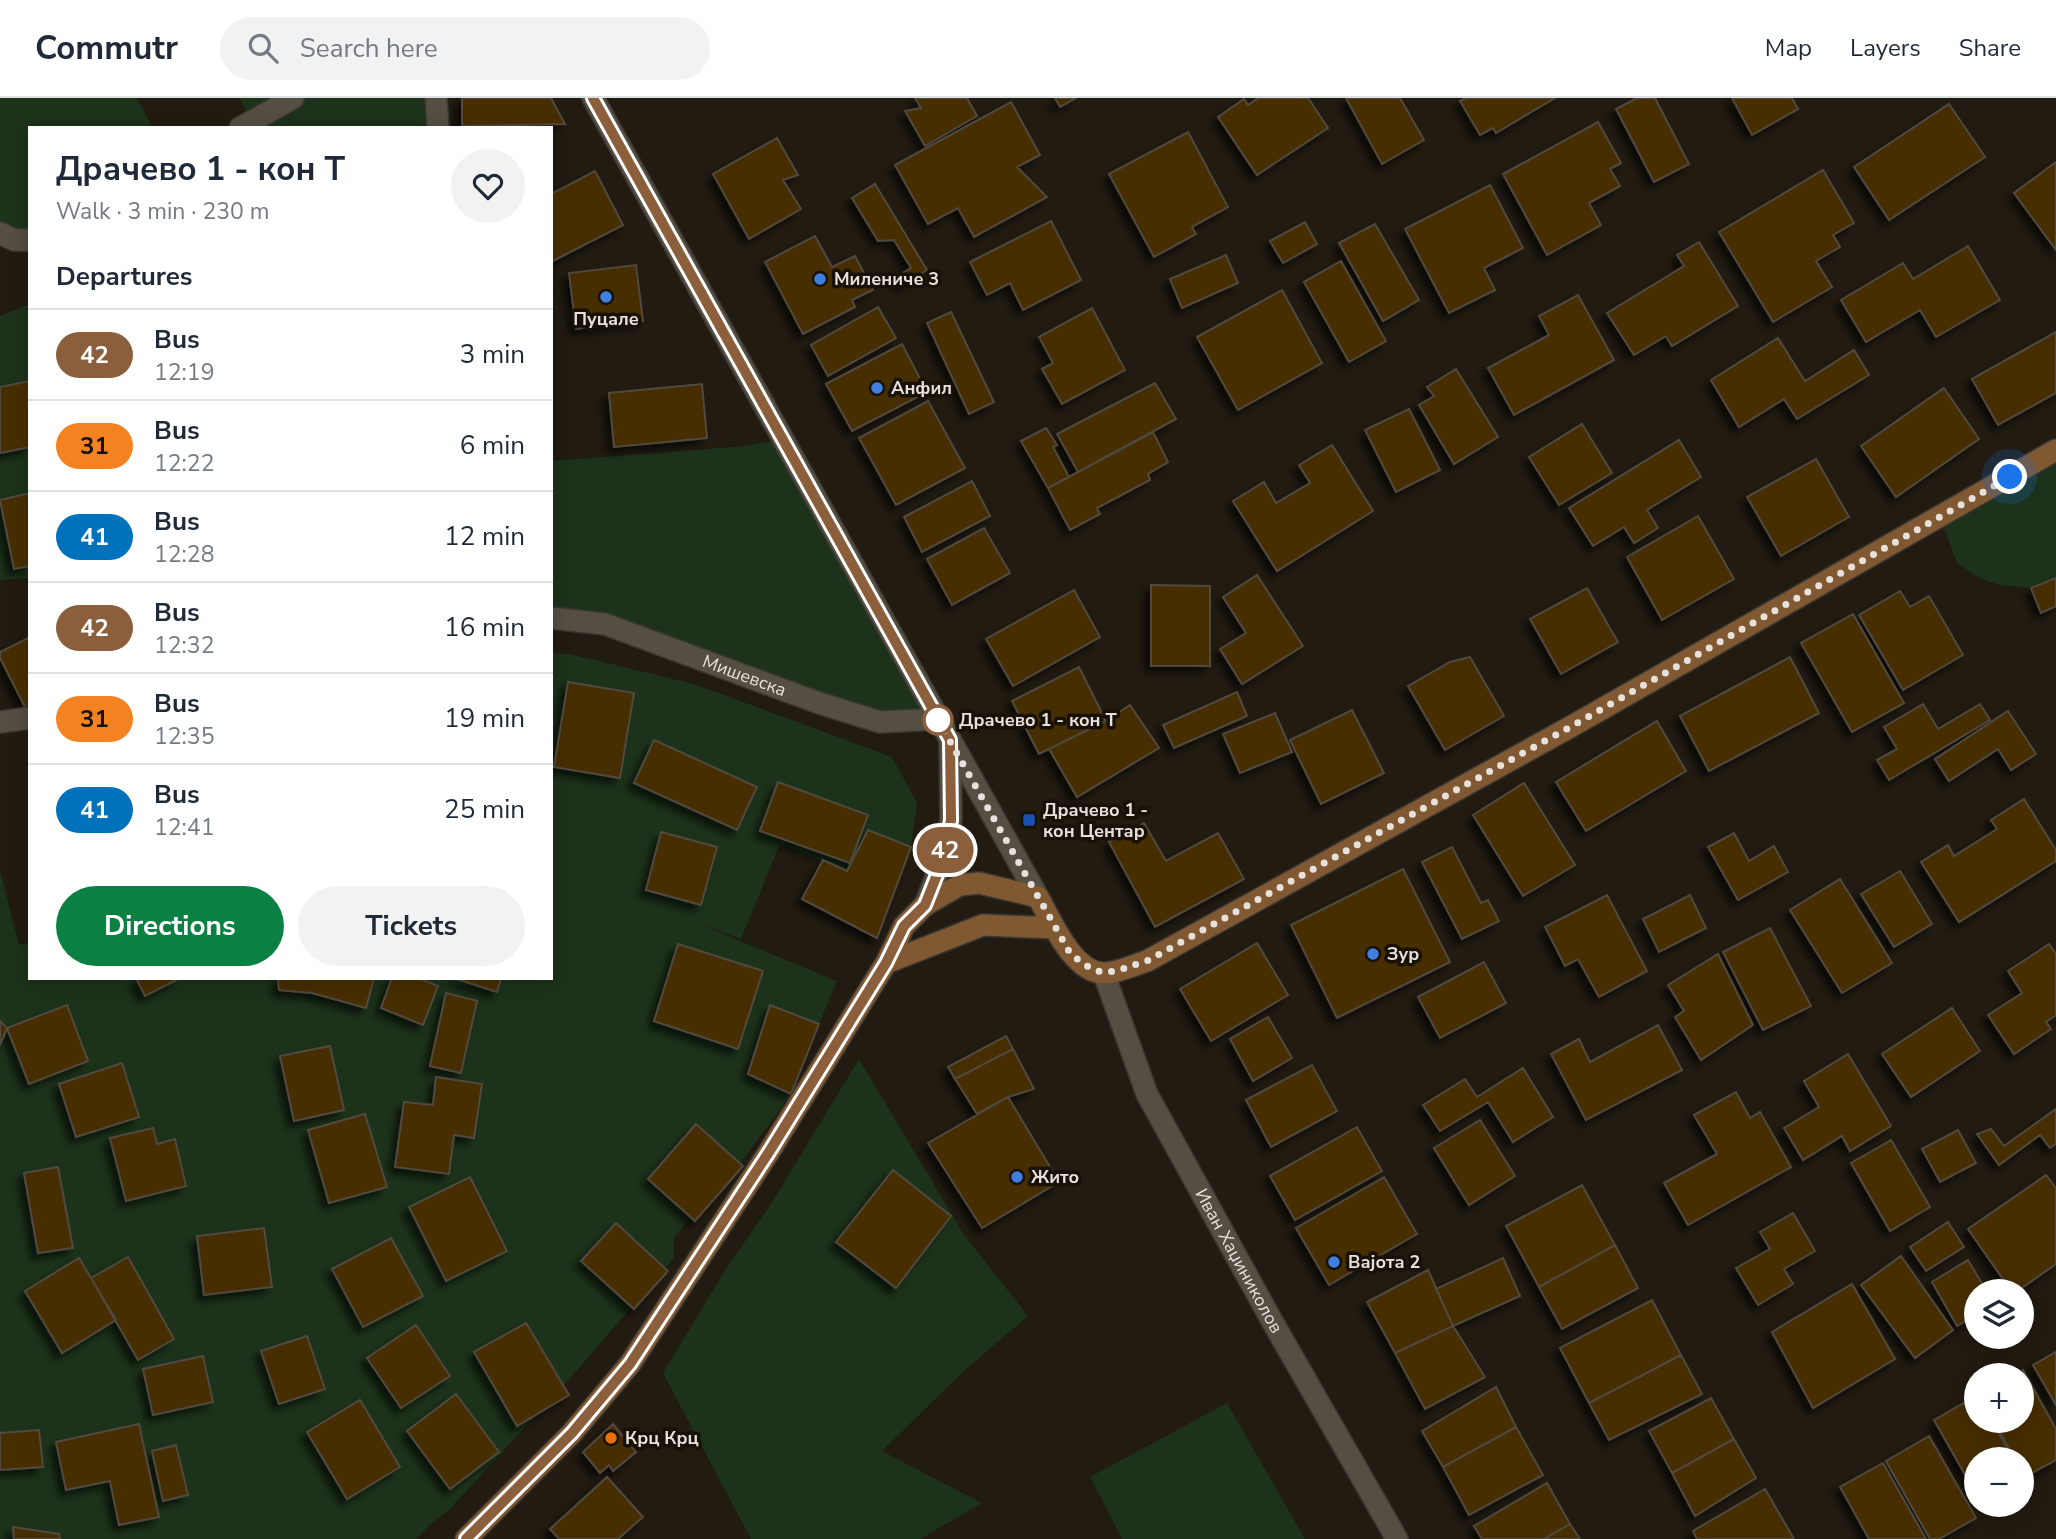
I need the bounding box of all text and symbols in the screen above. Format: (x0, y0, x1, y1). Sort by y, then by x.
search box (220, 17, 710, 80)
text: Commutr (35, 26, 178, 71)
icon: search (244, 29, 282, 67)
text: Search here (300, 31, 438, 66)
text: Map (1765, 32, 1812, 64)
text: Layers (1850, 32, 1921, 64)
text: Share (1959, 32, 2021, 64)
text: Драчево 1 - кон T (56, 147, 345, 192)
button: heart (451, 149, 525, 223)
text: Walk · 3 min · 230 m (56, 196, 269, 227)
text: Departures (56, 259, 192, 294)
place label: Милениче 3 (834, 267, 939, 291)
marker: Милениче 3 (812, 271, 828, 287)
marker: Пуцале (598, 289, 614, 305)
place label: Пуцале (573, 307, 639, 331)
text: Bus (154, 322, 200, 357)
text: 3 min (460, 337, 525, 372)
text: 42 (80, 339, 109, 371)
text: 12:19 (154, 357, 214, 388)
place label: Анфил (891, 376, 952, 400)
marker: Анфил (869, 380, 885, 396)
text: Bus (154, 413, 200, 448)
text: 6 min (460, 428, 525, 463)
text: 31 (80, 430, 109, 462)
text: 12:22 (154, 448, 214, 479)
your location (1992, 459, 2027, 494)
text: Bus (154, 504, 200, 539)
text: 12 min (444, 519, 525, 554)
text: 41 (80, 521, 109, 553)
text: 12:28 (154, 539, 214, 570)
text: Bus (154, 595, 200, 630)
text: 16 min (444, 610, 525, 645)
text: 42 (80, 612, 109, 644)
text: 12:32 (154, 630, 214, 661)
street label: Мишевска (699, 649, 790, 702)
text: Bus (154, 686, 200, 721)
text: 19 min (444, 701, 525, 736)
text: 31 (80, 703, 109, 735)
marker: Драчево 1 - кон T (923, 705, 953, 735)
place label: Драчево 1 - кон T (959, 708, 1117, 732)
text: 12:35 (154, 721, 214, 752)
text: Bus (154, 777, 200, 812)
text: 25 min (444, 792, 525, 827)
text: 41 (80, 794, 109, 826)
place label: Драчево 1 - кон Центар (1043, 798, 1148, 843)
text: 12:41 (154, 812, 214, 843)
marker: Драчево 1 - кон Центар (1021, 812, 1037, 828)
line badge: 42 (914, 827, 976, 873)
text: 42 (931, 834, 959, 866)
button: Directions (56, 886, 284, 966)
button: Tickets (298, 886, 525, 966)
place label: Зур (1387, 942, 1419, 966)
marker: Зур (1365, 946, 1381, 962)
place label: Жито (1031, 1165, 1079, 1189)
marker: Жито (1009, 1169, 1025, 1185)
street label: Иван Хаџиниколов (1189, 1184, 1289, 1338)
place label: Вајота 2 (1348, 1250, 1420, 1274)
marker: Вајота 2 (1326, 1254, 1342, 1270)
map controls (1964, 1279, 2034, 1517)
button: layers (1964, 1279, 2034, 1349)
button: + (1964, 1363, 2034, 1433)
place label: Крц Крц (625, 1426, 699, 1450)
marker: Крц Крц (603, 1430, 619, 1446)
button: − (1964, 1447, 2034, 1517)

